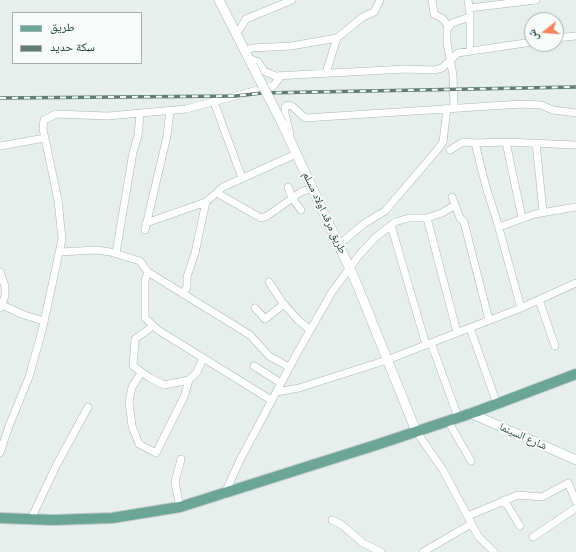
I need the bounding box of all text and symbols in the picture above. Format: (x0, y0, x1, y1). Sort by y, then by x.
legend (12, 12, 142, 64)
north arrow (524, 12, 564, 52)
text: طريق (50, 20, 75, 34)
text: ش (525, 28, 541, 43)
text: سكة حديد (50, 40, 95, 54)
street label: طريق مرقد اولاد مسلم (299, 170, 349, 256)
street label: شارع السينما (497, 421, 549, 453)

